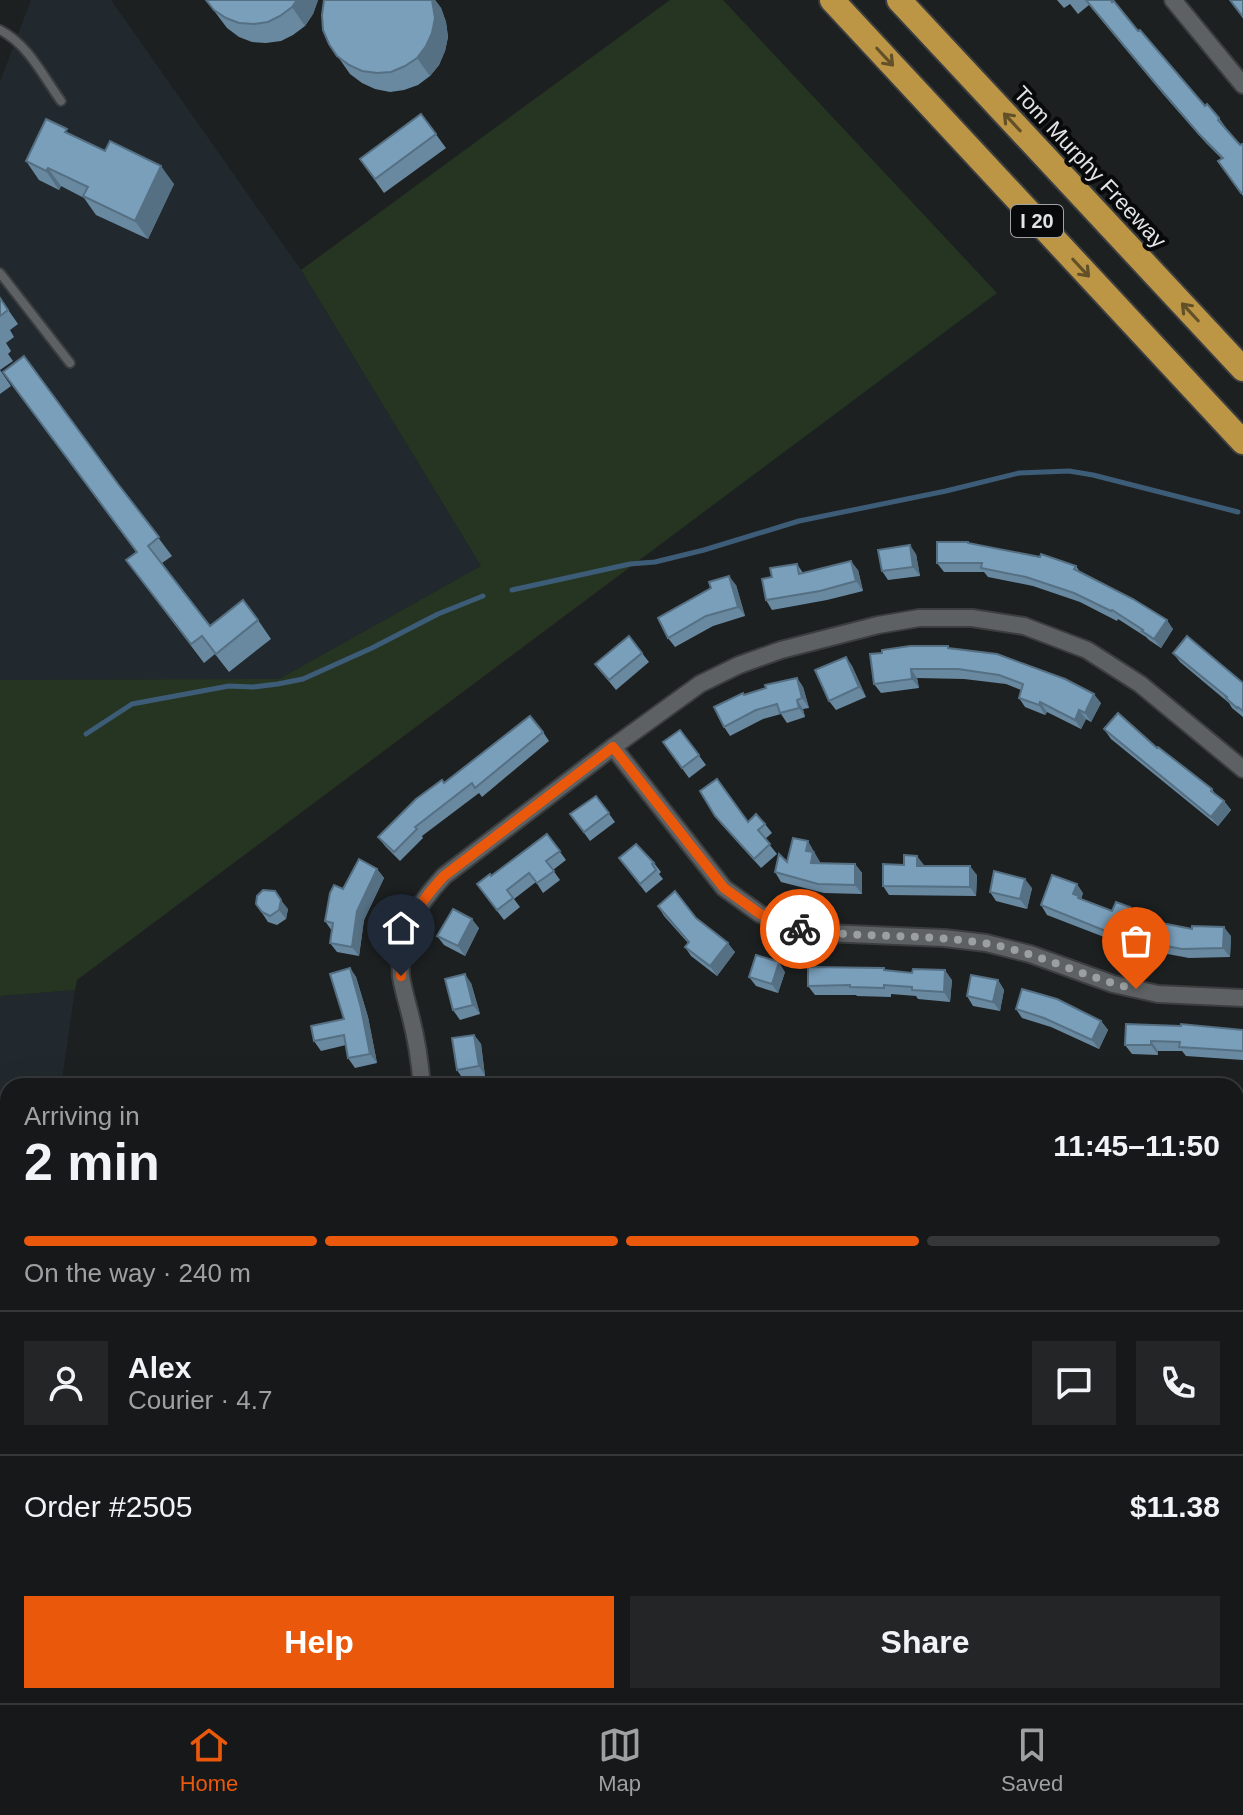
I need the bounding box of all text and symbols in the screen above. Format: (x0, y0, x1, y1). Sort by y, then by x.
one-way arrow (875, 47, 893, 67)
street label: Tom Murphy Freeway (1009, 81, 1171, 253)
one-way arrow (1003, 112, 1022, 132)
road number: I 20 (1011, 205, 1063, 237)
one-way arrow (1071, 258, 1090, 277)
one-way arrow (1180, 302, 1199, 322)
courier (760, 889, 840, 969)
pin (367, 894, 435, 976)
icon: home (379, 906, 423, 950)
icon: bike (778, 907, 822, 951)
pin (1102, 907, 1170, 989)
icon: bag (1114, 919, 1158, 963)
text: Arriving in (24, 1101, 140, 1131)
text: 11:45–11:50 (1053, 1129, 1220, 1162)
text: 2 min (24, 1133, 160, 1191)
text: On the way · 240 m (24, 1258, 251, 1288)
button: person (24, 1341, 108, 1425)
button: chat (1032, 1341, 1116, 1425)
button: phone (1136, 1341, 1220, 1425)
text: Alex (128, 1351, 191, 1384)
text: Courier · 4.7 (128, 1385, 273, 1415)
text: Order #2505 (24, 1490, 192, 1523)
text: $11.38 (1130, 1490, 1220, 1523)
button: Help (24, 1596, 614, 1688)
button: Share (630, 1596, 1220, 1688)
tab: Home (180, 1723, 238, 1797)
tab: Map (598, 1723, 642, 1797)
tab: Saved (1001, 1723, 1063, 1797)

